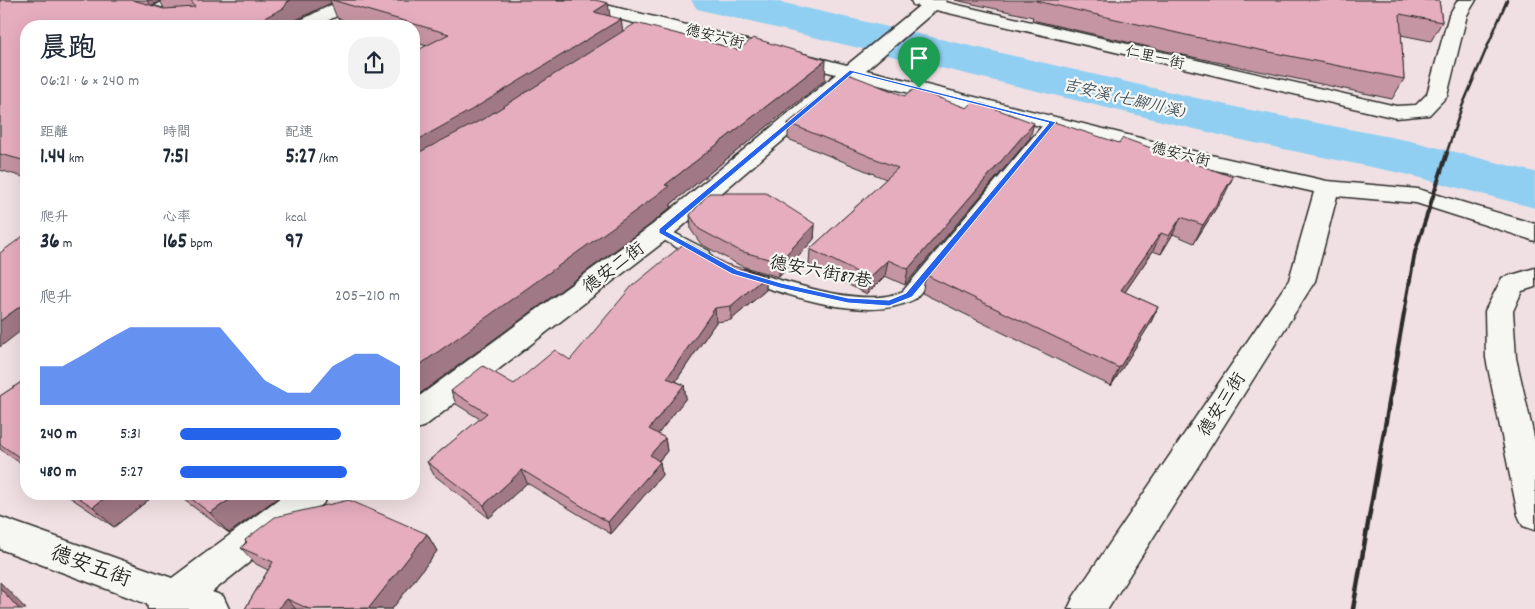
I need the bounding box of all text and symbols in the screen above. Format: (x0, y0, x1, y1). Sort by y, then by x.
street label: 德安六街 (683, 20, 746, 56)
text: 晨跑 (40, 31, 96, 71)
button: share (348, 37, 400, 89)
pin (898, 37, 940, 88)
street label: 仁里一街 (1123, 41, 1186, 76)
icon: arrive (905, 44, 933, 72)
text: 06:21 · 6 × 240 m (40, 70, 139, 93)
water label: 吉安溪 (七腳川溪) (1061, 74, 1187, 125)
text: 距離 (40, 123, 68, 143)
text: 時間 (163, 123, 191, 143)
text: 配速 (285, 123, 313, 143)
street label: 德安六街 (1149, 138, 1212, 174)
text: 1.44 (40, 143, 66, 173)
text: 7:51 (163, 143, 189, 173)
text: 5:27 (285, 143, 316, 173)
text: km (66, 149, 84, 169)
text: /km (316, 149, 338, 169)
text: 爬升 (40, 208, 68, 228)
text: 心率 (163, 208, 191, 228)
text: kcal (285, 208, 307, 228)
text: 36 (40, 228, 60, 258)
text: 165 (163, 228, 187, 258)
text: 97 (285, 228, 303, 258)
text: m (60, 234, 72, 254)
text: bpm (187, 234, 213, 254)
street label: 德安二街 (578, 237, 651, 301)
street label: 德安六街87巷 (767, 251, 874, 296)
text: 205–210 m (335, 285, 400, 308)
text: 爬升 (40, 287, 72, 310)
street label: 德安三街 (1193, 368, 1253, 442)
text: 240 m (40, 423, 77, 446)
text: 5:31 (120, 423, 141, 446)
text: 480 m (40, 461, 76, 484)
text: 5:27 (120, 461, 143, 484)
street label: 德安五街 (45, 539, 135, 596)

